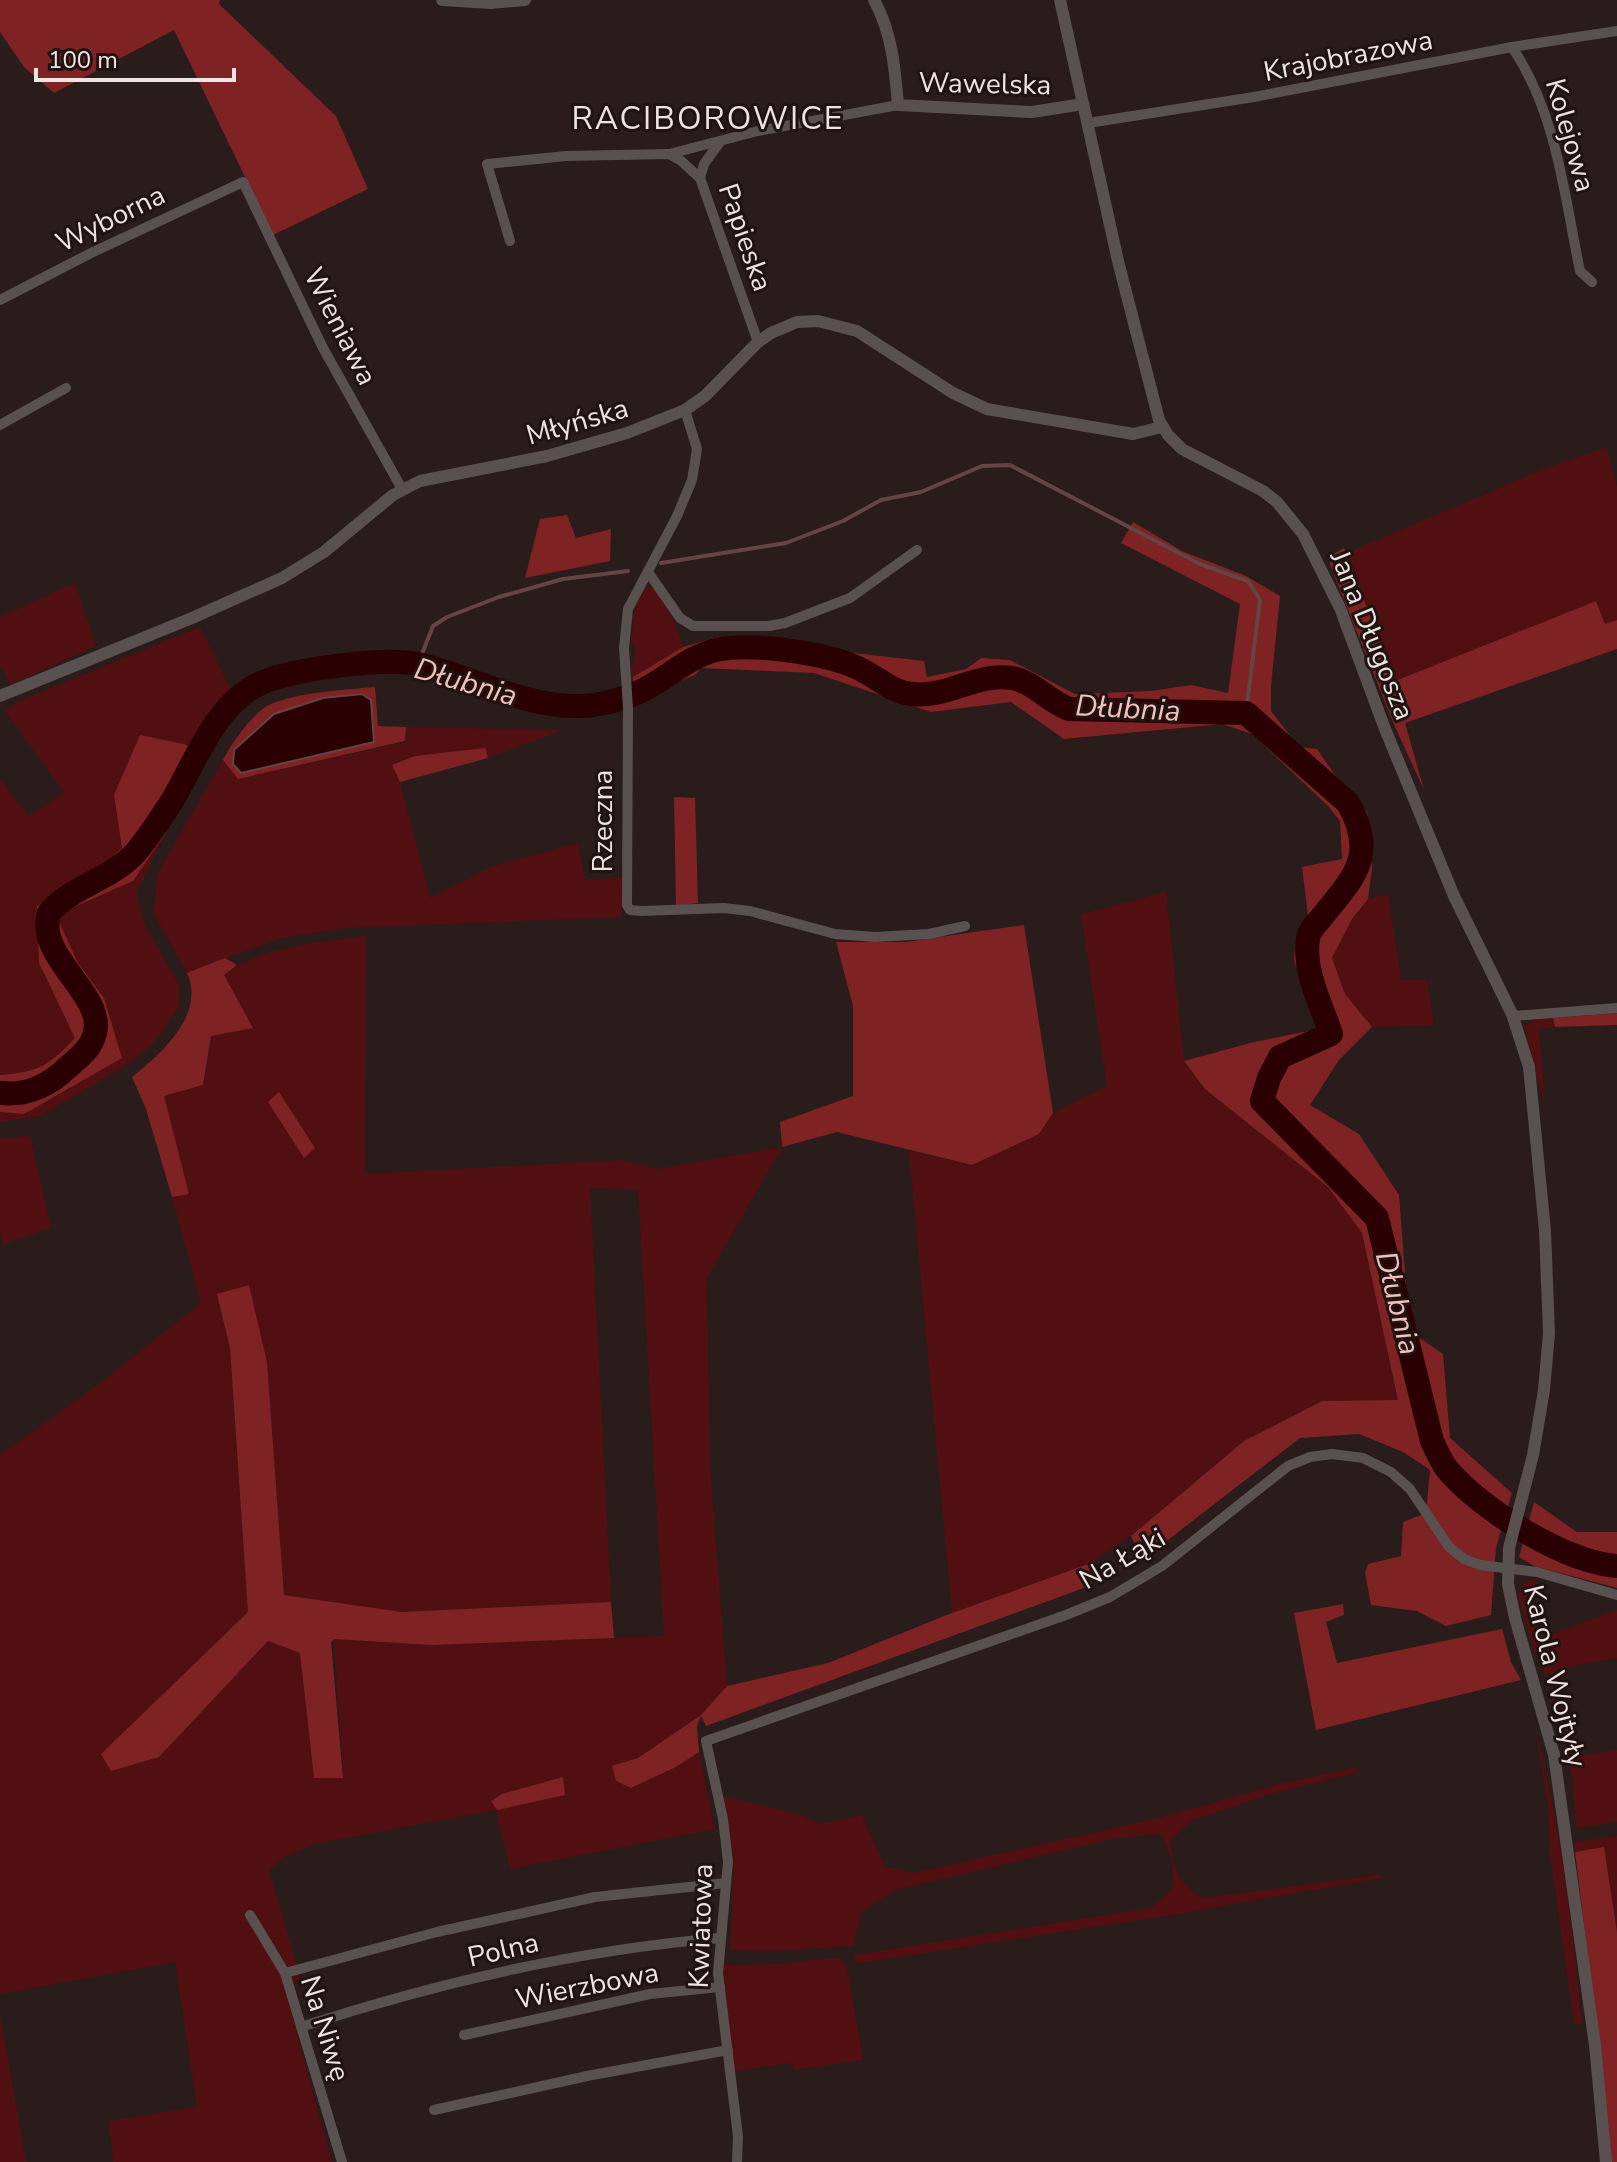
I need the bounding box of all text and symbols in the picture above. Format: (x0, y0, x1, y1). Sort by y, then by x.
street label: Krajobrazowa (1260, 21, 1436, 91)
scale bar (36, 32, 234, 82)
text: 100 m (48, 44, 118, 76)
street label: Wawelska (918, 64, 1052, 104)
street label: Kolejowa (1536, 74, 1604, 196)
district label: RACIBOROWICE (572, 97, 844, 140)
street label: Wyborna (49, 176, 171, 262)
street label: Papieska (709, 178, 781, 296)
street label: Wieniawa (294, 261, 386, 392)
street label: Młyńska (522, 389, 633, 455)
street label: Jana Długosza (1320, 544, 1423, 726)
water label: Dłubnia (410, 648, 522, 717)
water label: Dłubnia (1074, 685, 1182, 732)
street label: Rzeczna (584, 770, 622, 872)
water label: Dłubnia (1365, 1247, 1430, 1359)
street label: Na Łąki (1073, 1519, 1172, 1599)
street label: Karola Wojtyły (1514, 1581, 1596, 1772)
street label: Kwiatowa (680, 1863, 722, 1989)
street label: Polna (464, 1923, 542, 1977)
street label: Wierzbowa (512, 1953, 662, 2018)
street label: Na Niwę (291, 1971, 359, 2086)

